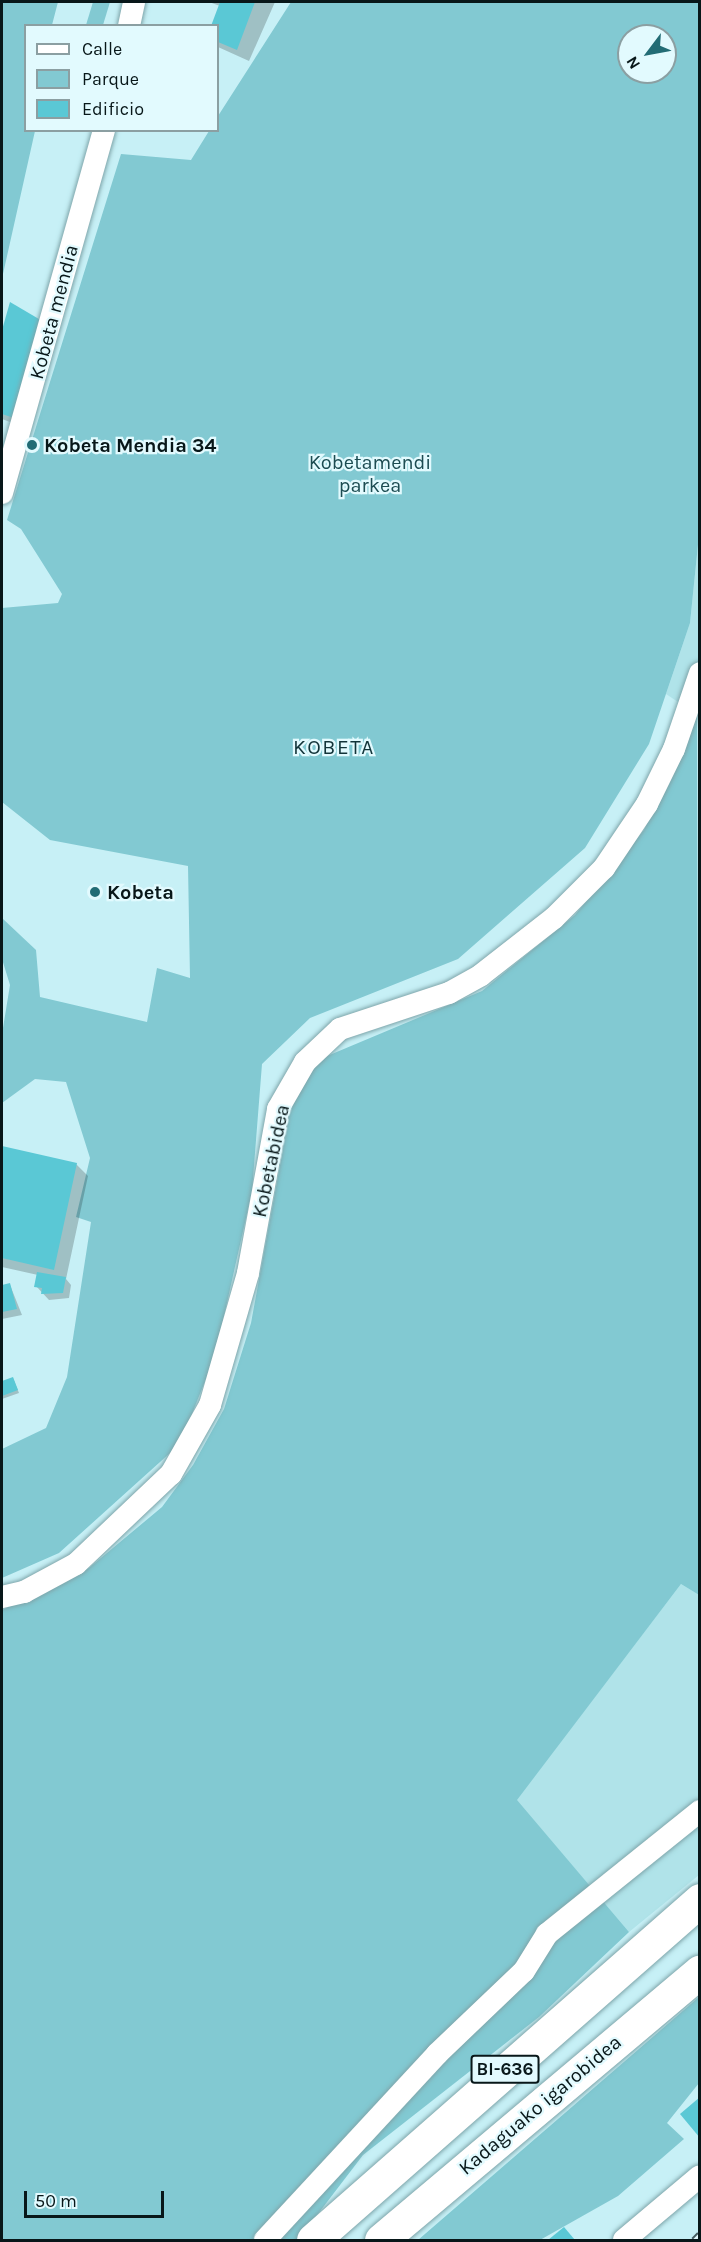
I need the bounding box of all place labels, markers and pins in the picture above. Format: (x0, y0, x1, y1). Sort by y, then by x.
place label: Kobeta Mendia 34 (44, 433, 216, 457)
marker: Kobeta Mendia 34 (25, 438, 39, 452)
place label: Kobeta (107, 880, 174, 904)
marker: Kobeta (88, 885, 102, 899)

